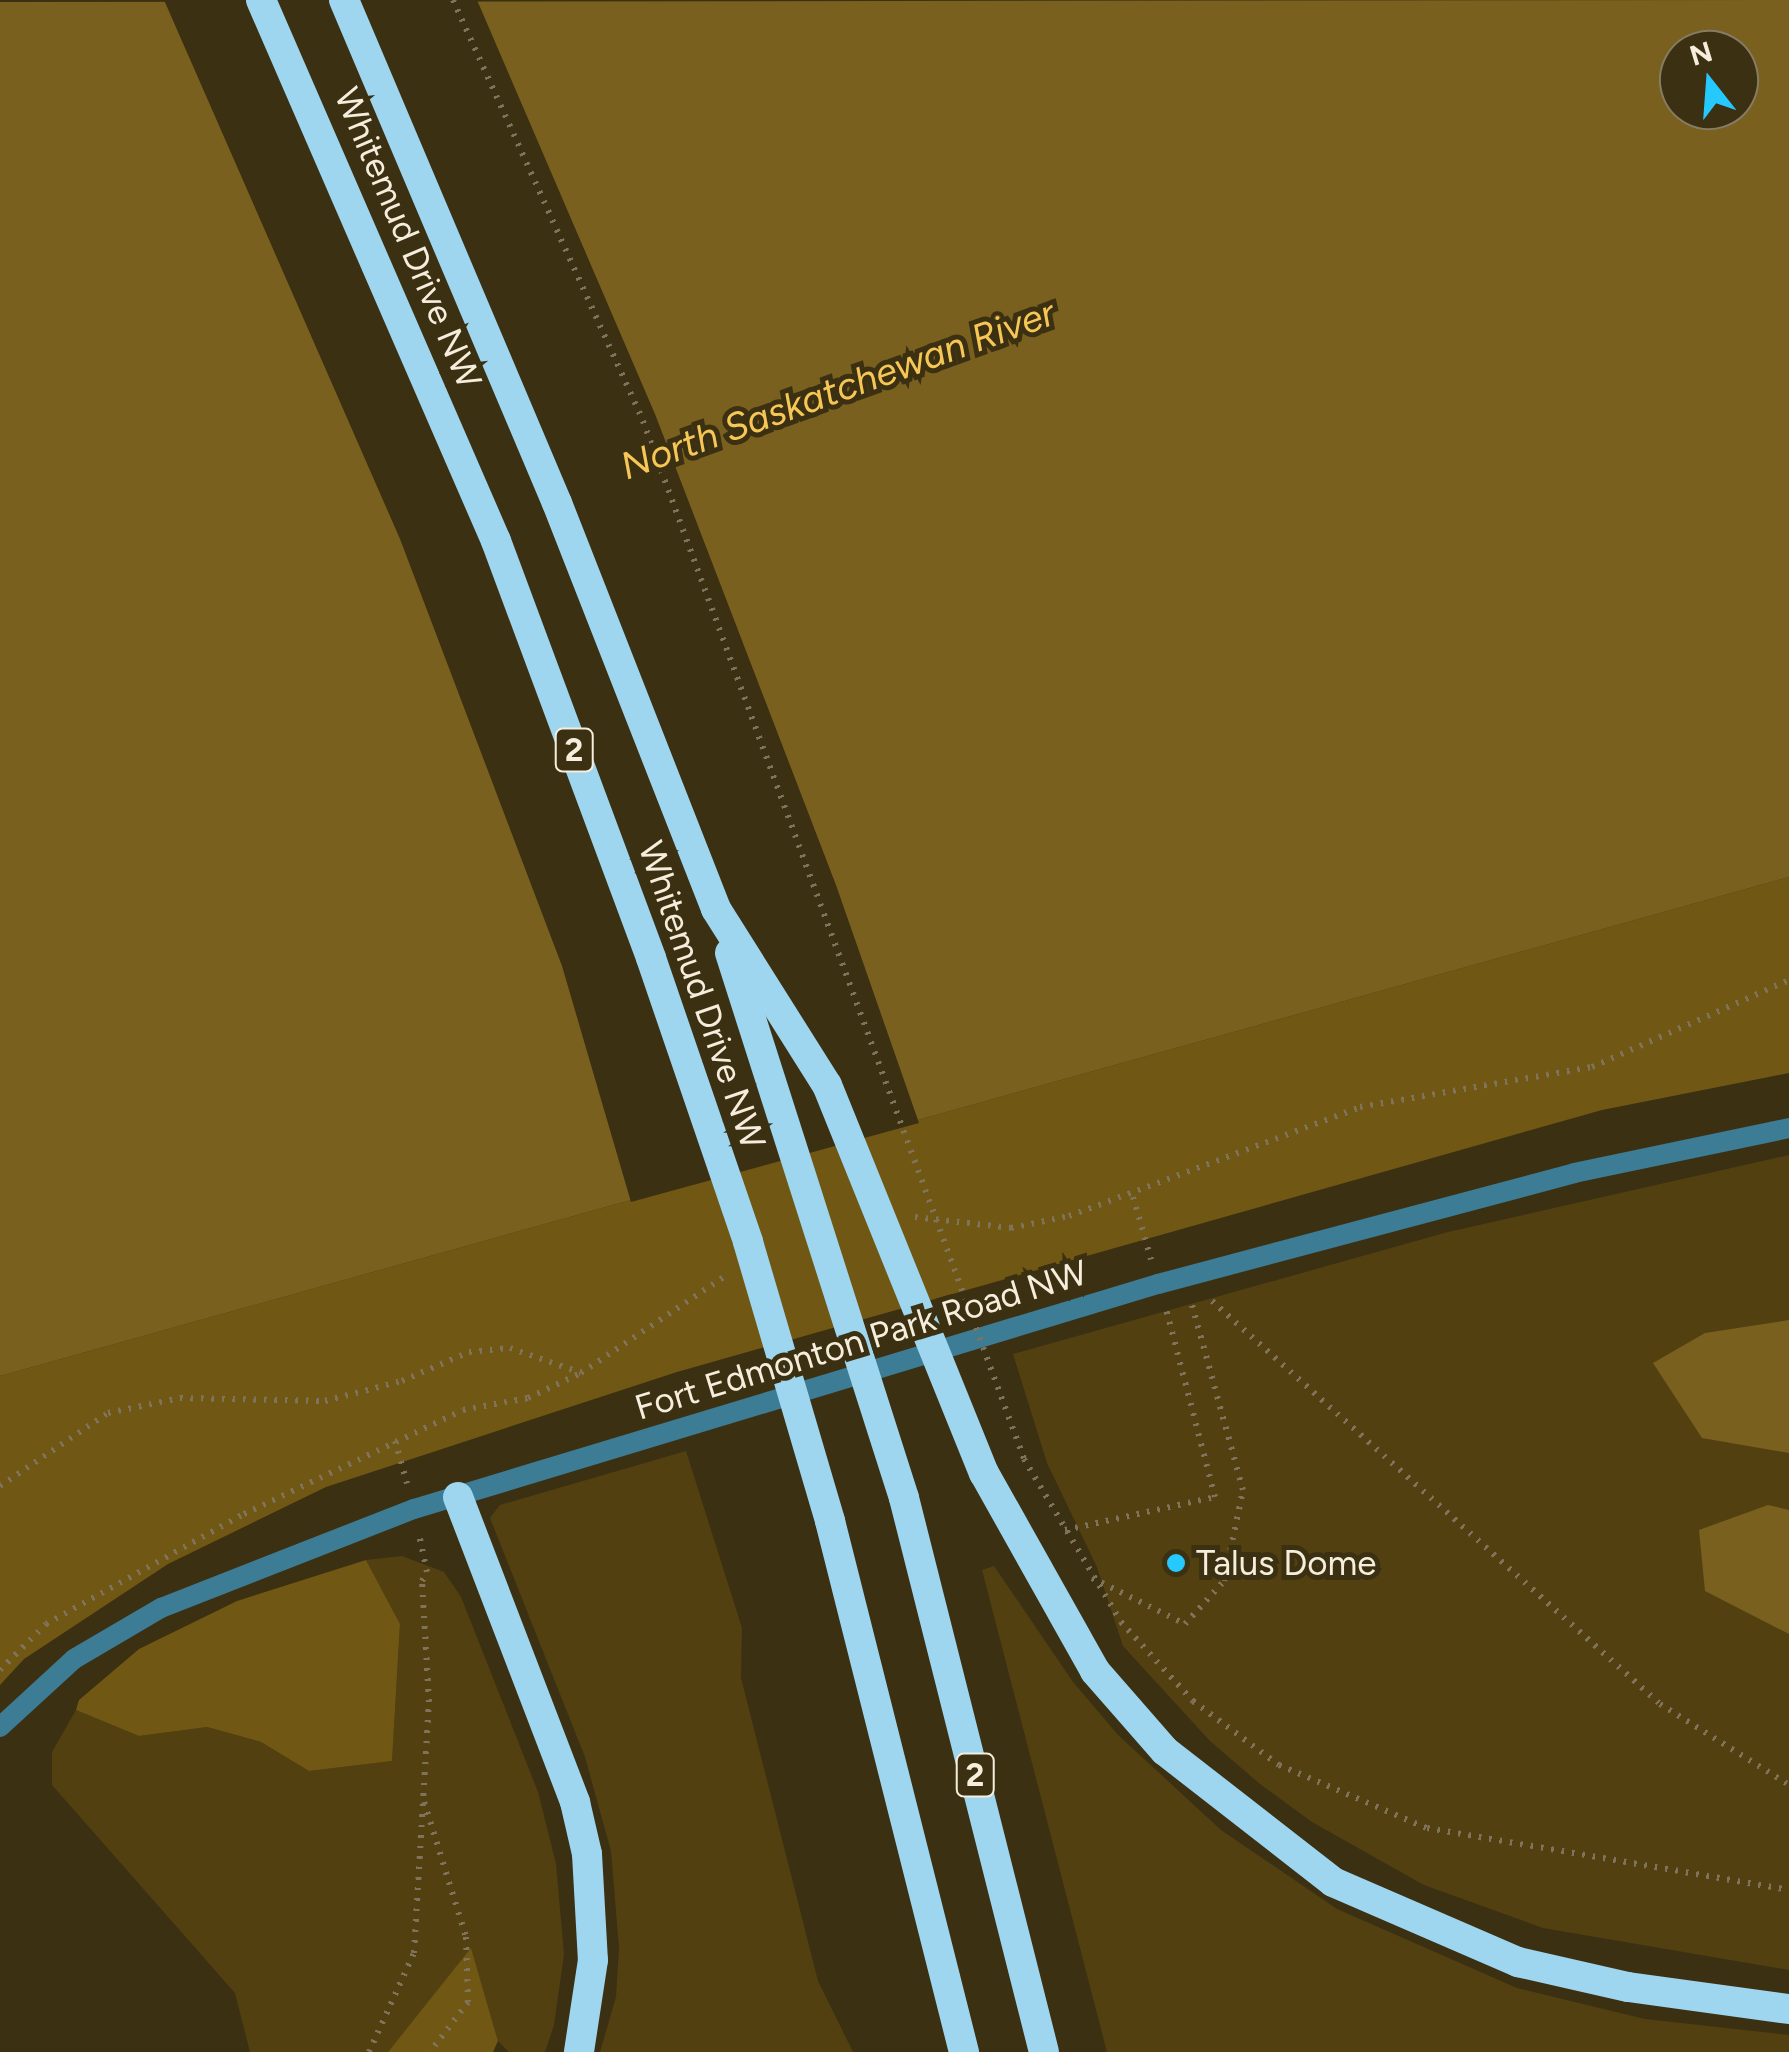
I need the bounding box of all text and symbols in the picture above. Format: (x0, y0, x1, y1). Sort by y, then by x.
north arrow (1659, 30, 1759, 130)
text: N (1685, 34, 1716, 73)
street label: Whitemud Drive NW (326, 81, 490, 395)
water label: North Saskatchewan River (615, 290, 1061, 490)
road number: 2 (554, 723, 594, 777)
street label: Whitemud Drive NW (630, 836, 774, 1154)
street label: Fort Edmonton Park Road NW (630, 1251, 1092, 1429)
place label: Talus Dome (1196, 1542, 1376, 1584)
marker: Talus Dome (1165, 1552, 1187, 1574)
road number: 2 (955, 1748, 995, 1802)

